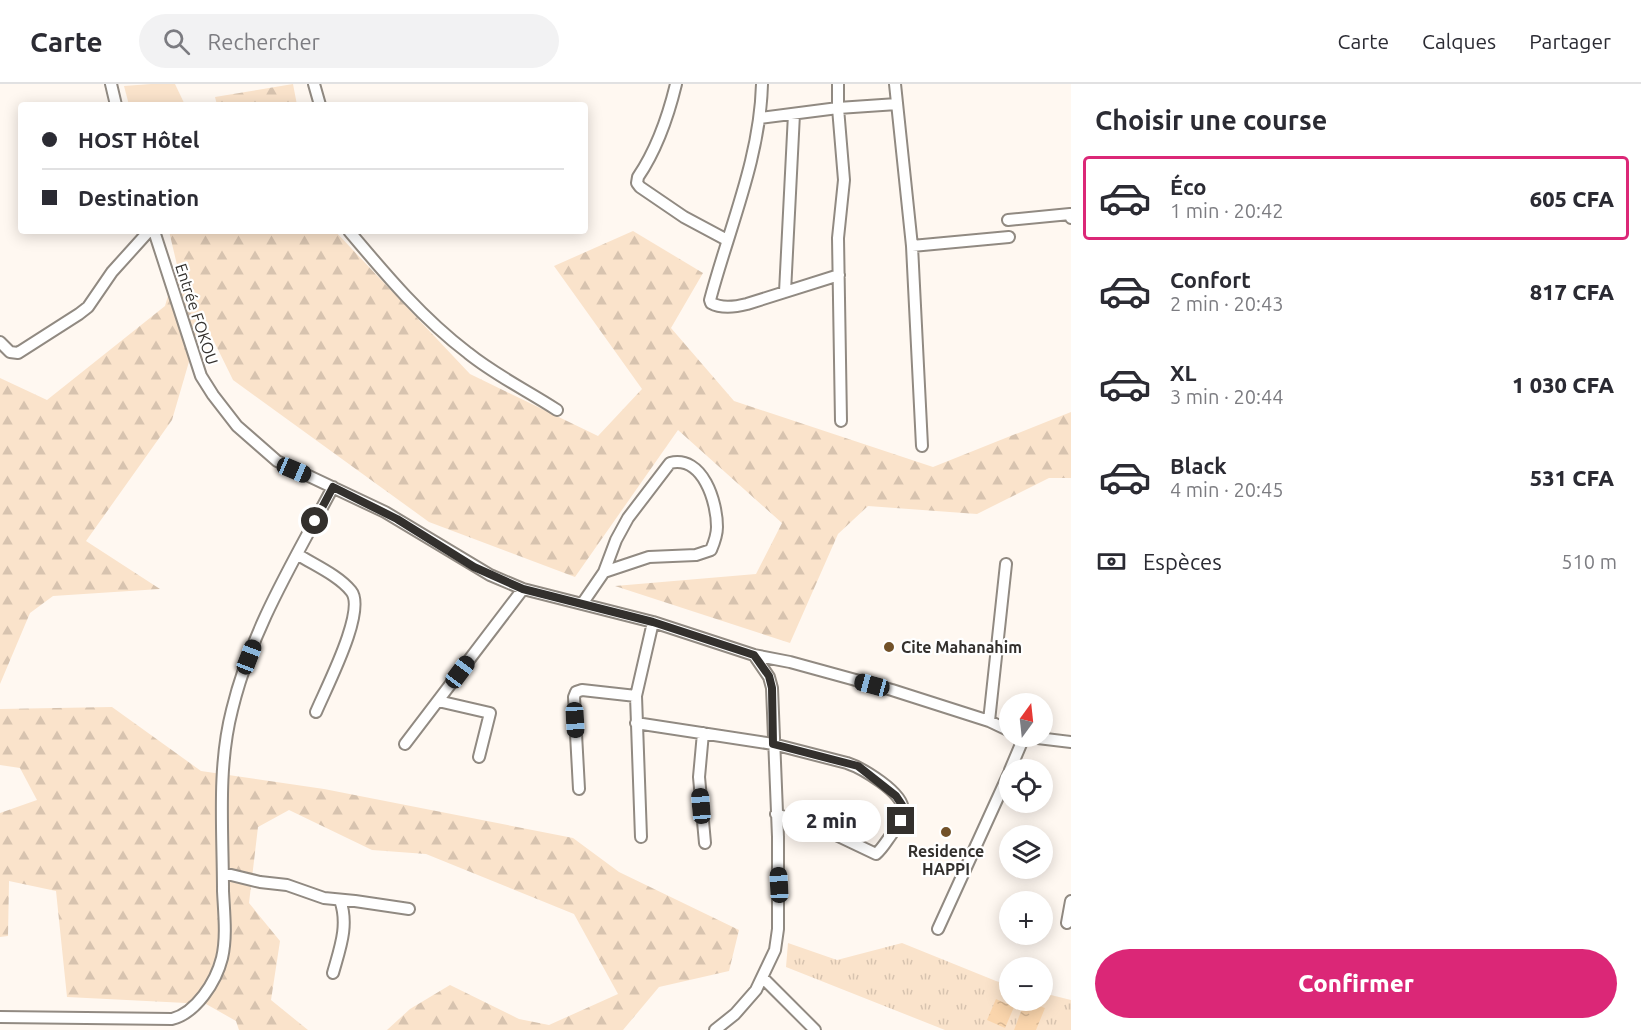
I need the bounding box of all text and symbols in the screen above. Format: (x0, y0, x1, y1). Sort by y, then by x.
search box (139, 14, 559, 68)
icon: search (160, 25, 193, 58)
text: Carte (30, 26, 103, 57)
text: Rechercher (208, 29, 320, 54)
text: Carte (1338, 29, 1389, 53)
text: Calques (1422, 29, 1496, 53)
text: Partager (1529, 29, 1611, 53)
text: Choisir une course (1095, 105, 1327, 135)
text: HOST Hôtel (78, 127, 200, 152)
icon: car (1098, 171, 1152, 225)
text: Éco (1170, 174, 1207, 199)
text: Destination (78, 185, 199, 210)
text: 605 CFA (1530, 186, 1614, 211)
text: 1 min · 20:42 (1170, 199, 1284, 222)
street label: Entrée FOKOU (172, 261, 222, 367)
icon: car (1098, 264, 1152, 318)
text: Confort (1170, 267, 1251, 292)
text: 817 CFA (1530, 279, 1614, 304)
text: 2 min · 20:43 (1170, 292, 1284, 315)
icon: car (1098, 357, 1152, 411)
text: XL (1170, 360, 1197, 385)
text: 1 030 CFA (1512, 372, 1614, 397)
text: 3 min · 20:44 (1170, 385, 1284, 408)
icon: car (1098, 450, 1152, 504)
text: Black (1170, 453, 1227, 478)
car (274, 455, 314, 485)
text: 531 CFA (1530, 465, 1614, 490)
text: 4 min · 20:45 (1170, 478, 1284, 501)
route start (301, 507, 328, 534)
icon: cash (1095, 545, 1128, 578)
text: Espèces (1143, 549, 1222, 574)
text: 510 m (1561, 550, 1617, 573)
car (234, 637, 264, 677)
place label: Cite Mahanahim (901, 638, 1022, 656)
marker: Cite Mahanahim (882, 640, 896, 654)
car (442, 652, 478, 692)
car (852, 672, 892, 698)
north arrow (999, 693, 1053, 747)
map controls (999, 693, 1053, 1011)
car (565, 702, 585, 738)
button: locate (999, 759, 1053, 813)
car (690, 787, 712, 825)
callout: 2 min (781, 800, 880, 842)
route end (887, 807, 914, 834)
text: 2 min (806, 809, 857, 832)
marker: Residence HAPPI (939, 825, 953, 839)
button: layers (999, 825, 1053, 879)
place label: Residence HAPPI (908, 842, 984, 878)
car (769, 867, 789, 903)
button: + (999, 891, 1053, 945)
button: Confirmer (1095, 949, 1617, 1018)
button: − (999, 957, 1053, 1011)

